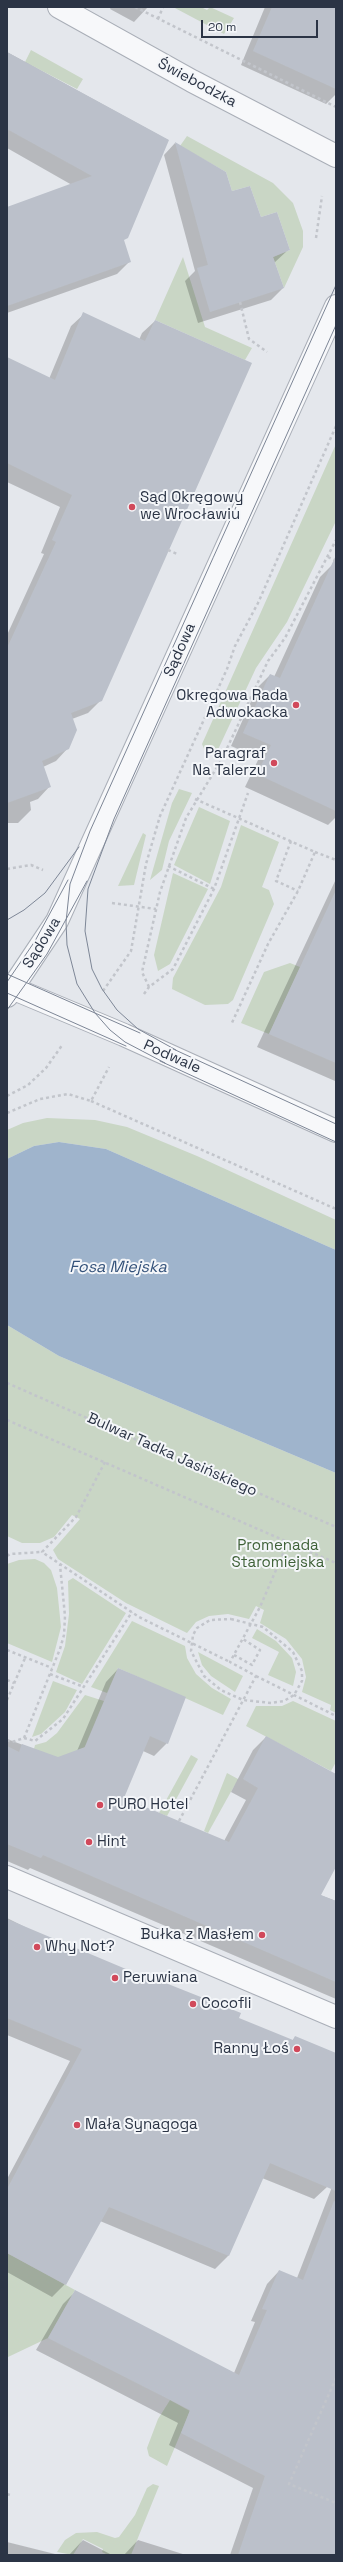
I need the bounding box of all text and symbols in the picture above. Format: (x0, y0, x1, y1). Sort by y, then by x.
scale bar (203, 12, 320, 38)
text: 20 m (208, 19, 236, 35)
street label: Świebodzka (155, 55, 239, 111)
place label: Sąd Okręgowy we Wrocławiu (140, 489, 243, 524)
marker: Sąd Okręgowy we Wrocławiu (127, 502, 137, 512)
street label: Sądowa (160, 620, 200, 680)
place label: Okręgowa Rada Adwokacka (176, 687, 288, 722)
marker: Okręgowa Rada Adwokacka (291, 700, 301, 710)
place label: Paragraf Na Talerzu (192, 745, 266, 780)
marker: Paragraf Na Talerzu (269, 758, 279, 768)
street label: Sądowa (19, 914, 65, 972)
street label: Podwale (141, 1036, 203, 1078)
water label: Fosa Miejska (69, 1258, 167, 1278)
street label: Bulwar Tadka Jasińskiego (84, 1409, 260, 1501)
park label: Promenada Staromiejska (232, 1537, 324, 1572)
place label: PURO Hotel (108, 1796, 188, 1814)
marker: PURO Hotel (95, 1800, 105, 1810)
place label: Hint (97, 1833, 126, 1851)
marker: Hint (84, 1837, 94, 1847)
place label: Bułka z Masłem (141, 1926, 254, 1944)
marker: Bułka z Masłem (257, 1930, 267, 1940)
place label: Why Not? (45, 1938, 115, 1956)
marker: Why Not? (32, 1942, 42, 1952)
place label: Peruwiana (123, 1969, 198, 1987)
marker: Peruwiana (110, 1973, 120, 1983)
place label: Cocofli (201, 1995, 251, 2013)
marker: Cocofli (188, 1999, 198, 2009)
place label: Ranny Łoś (213, 2040, 289, 2058)
marker: Ranny Łoś (292, 2044, 302, 2054)
place label: Mała Synagoga (85, 2116, 198, 2134)
marker: Mała Synagoga (72, 2120, 82, 2130)

